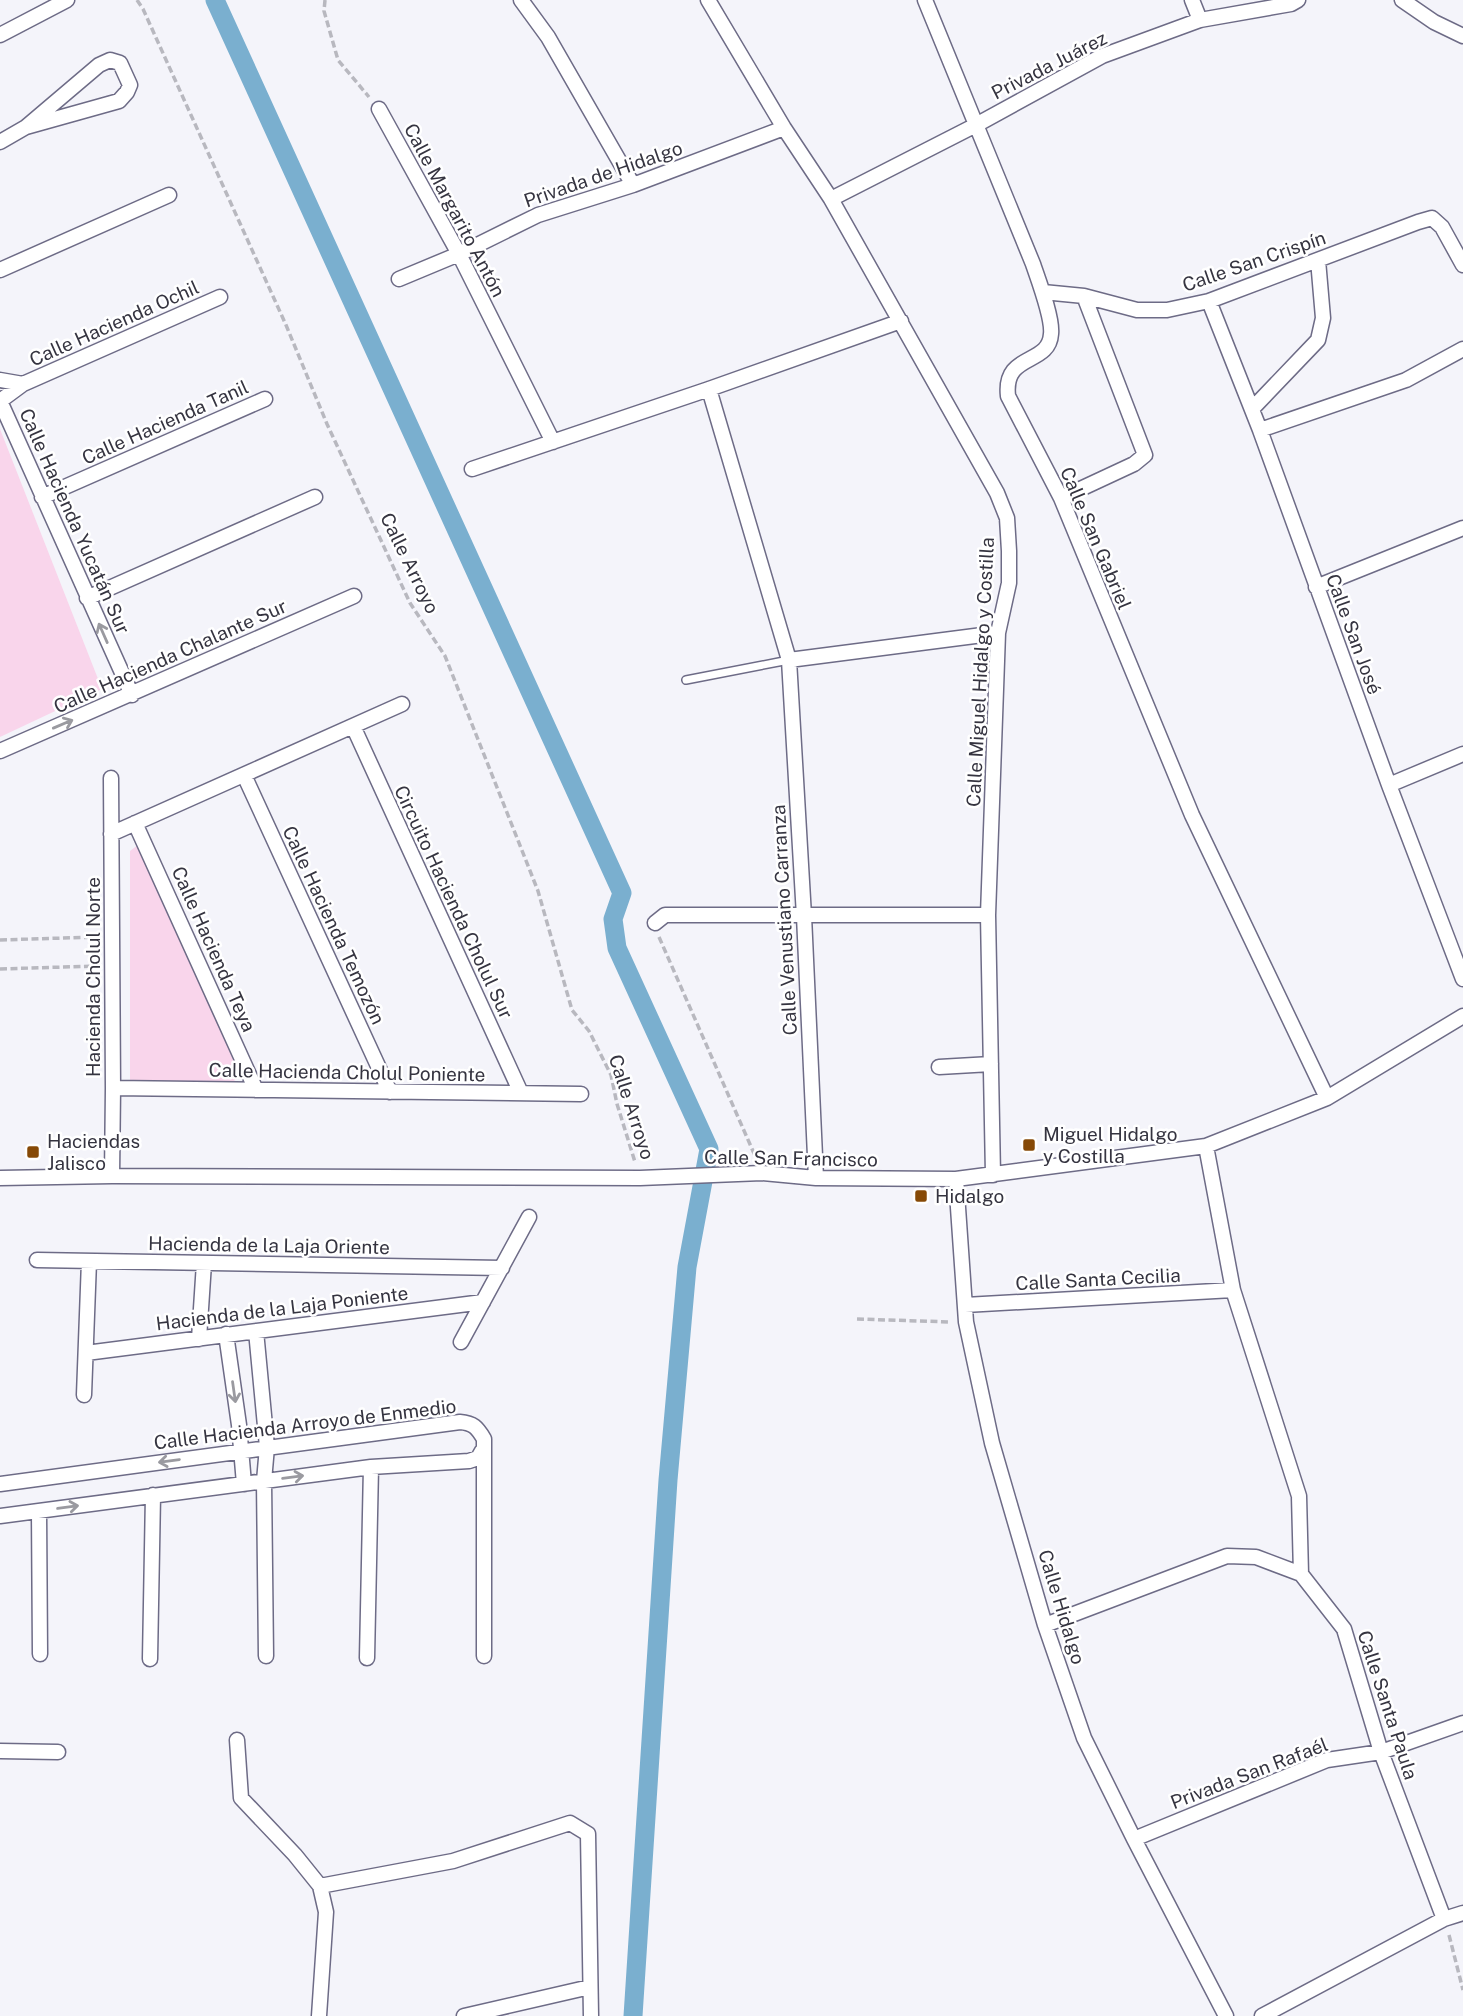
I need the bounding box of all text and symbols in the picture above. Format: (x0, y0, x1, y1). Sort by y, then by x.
street label: Privada Juárez (988, 27, 1110, 103)
street label: Calle Margarito Antón (400, 120, 510, 300)
street label: Privada de Hidalgo (521, 137, 685, 211)
street label: Calle San Crispín (1179, 226, 1329, 296)
street label: Calle Hacienda Ochil (26, 276, 202, 370)
street label: Calle Hacienda Tanil (78, 375, 252, 469)
street label: Calle Hacienda Yucatán Sur (15, 405, 135, 637)
street label: Calle San Gabriel (1056, 463, 1136, 613)
street label: Calle Arroyo (376, 509, 444, 617)
street label: Calle Miguel Hidalgo y Costilla (962, 537, 998, 807)
street label: Calle San José (1322, 571, 1386, 697)
street label: Calle Hacienda Chalante Sur (50, 595, 290, 717)
one-way arrow (96, 622, 109, 644)
one-way arrow (51, 717, 73, 730)
street label: Circuito Hacienda Cholul Sur (390, 782, 518, 1022)
street label: Calle Venustiano Carranza (767, 804, 801, 1036)
street label: Calle Hacienda Temozón (278, 822, 390, 1028)
street label: Calle Hacienda Teya (168, 863, 260, 1035)
street label: Hacienda Cholul Norte (82, 877, 104, 1077)
street label: Calle Arroyo (605, 1052, 659, 1162)
street label: Calle Hacienda Cholul Poniente (208, 1059, 486, 1085)
place label: Miguel Hidalgo y Costilla (1043, 1123, 1178, 1167)
place label: Haciendas Jalisco (47, 1130, 140, 1174)
marker: Miguel Hidalgo y Costilla (1021, 1137, 1037, 1153)
marker: Haciendas Jalisco (25, 1144, 41, 1160)
street label: Calle San Francisco (704, 1145, 878, 1171)
place label: Hidalgo (935, 1185, 1004, 1207)
marker: Hidalgo (913, 1188, 929, 1204)
street label: Hacienda de la Laja Oriente (148, 1232, 390, 1258)
street label: Calle Santa Cecilia (1015, 1264, 1181, 1294)
street label: Hacienda de la Laja Poniente (155, 1282, 409, 1334)
one-way arrow (228, 1380, 241, 1403)
street label: Calle Hacienda Arroyo de Enmedio (153, 1395, 457, 1453)
one-way arrow (158, 1454, 181, 1467)
one-way arrow (281, 1471, 304, 1484)
one-way arrow (56, 1500, 78, 1513)
street label: Calle Hidalgo (1034, 1547, 1090, 1667)
street label: Calle Santa Paula (1354, 1628, 1422, 1782)
street label: Privada San Rafaél (1167, 1733, 1331, 1813)

